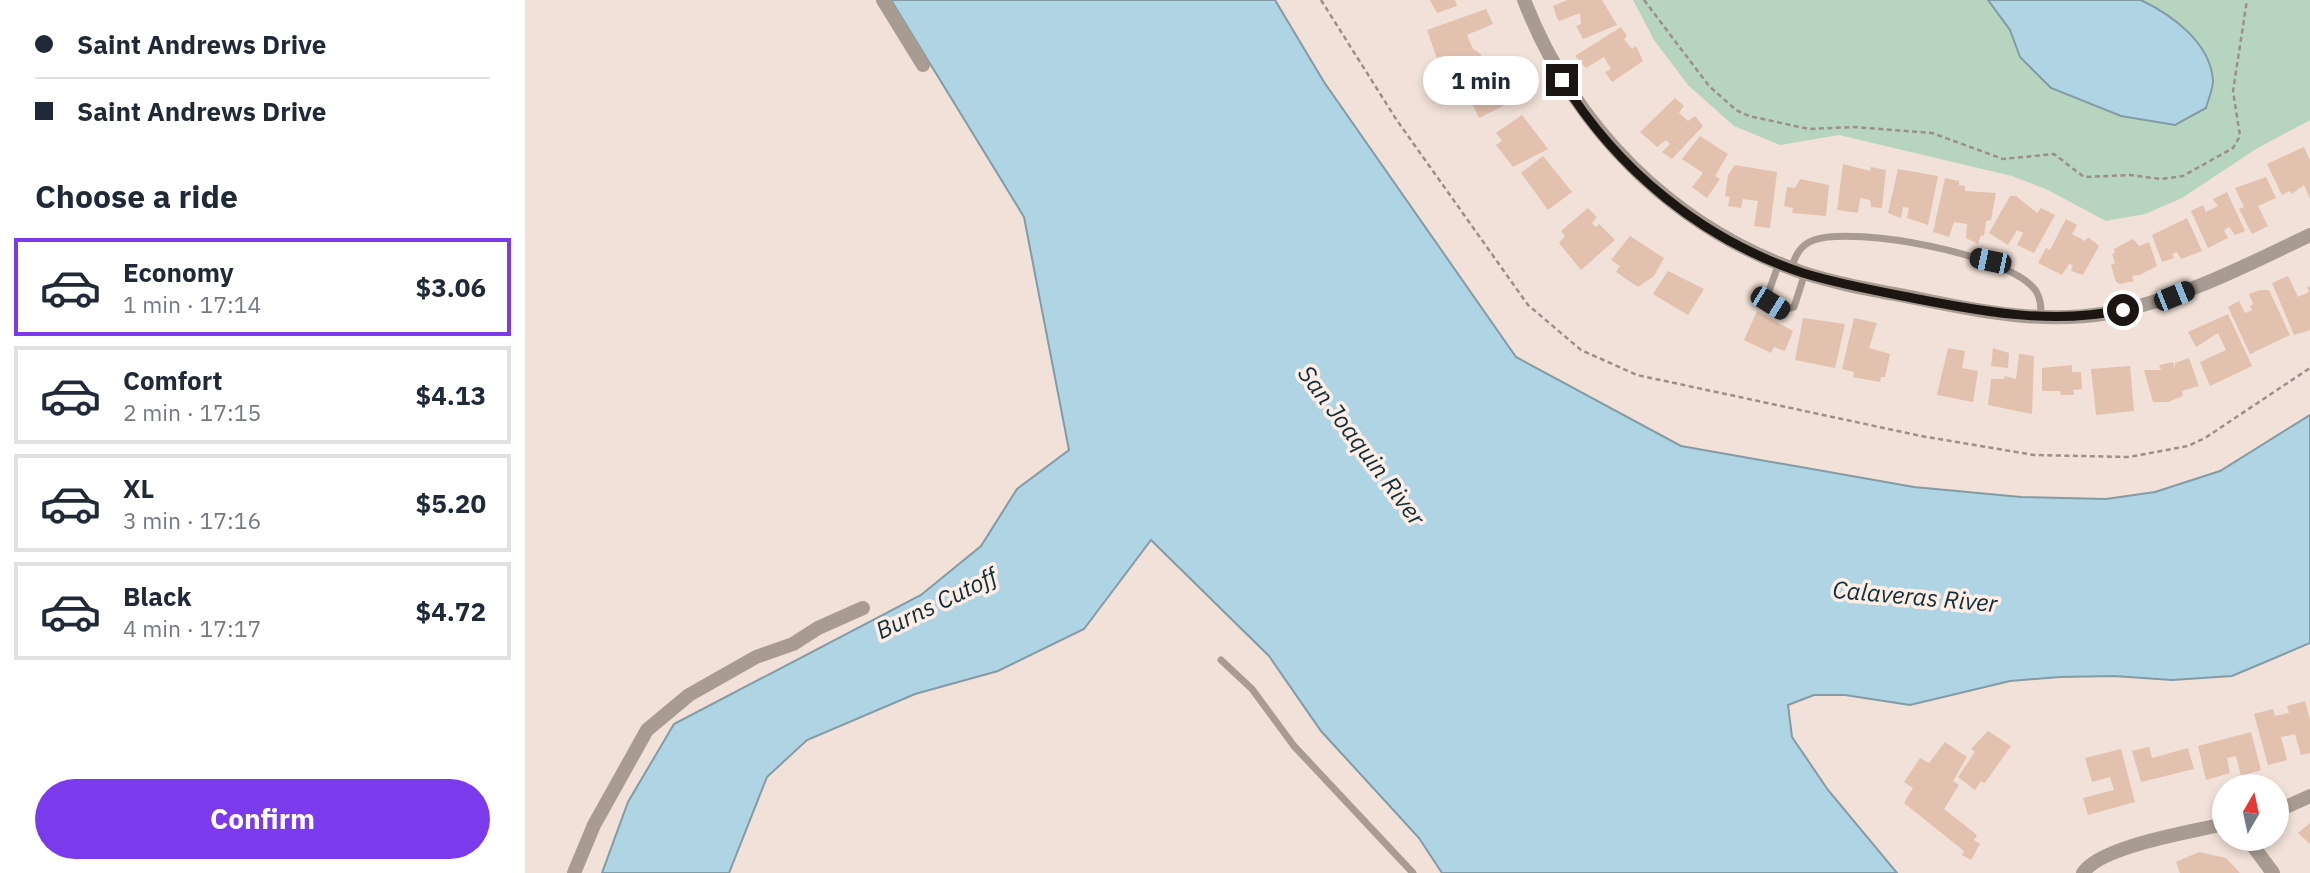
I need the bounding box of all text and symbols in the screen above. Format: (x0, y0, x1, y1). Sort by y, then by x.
text: Saint Andrews Drive (77, 27, 326, 61)
callout: 1 min (1422, 56, 1537, 104)
route end (1546, 64, 1578, 96)
text: 1 min (1451, 65, 1511, 95)
text: Saint Andrews Drive (77, 94, 326, 128)
text: Choose a ride (35, 175, 238, 217)
car (1968, 246, 2013, 276)
text: Economy (123, 255, 234, 289)
icon: car (39, 256, 102, 319)
text: $3.06 (416, 270, 486, 304)
car (2151, 278, 2198, 314)
car (1747, 283, 1794, 323)
text: 1 min · 17:14 (123, 289, 261, 319)
route start (2107, 294, 2139, 326)
water label: San Joaquin River (1291, 358, 1434, 533)
text: Comfort (123, 363, 222, 397)
icon: car (39, 364, 102, 427)
text: $4.13 (416, 378, 486, 412)
text: 2 min · 17:15 (123, 397, 261, 427)
text: XL (123, 471, 154, 505)
icon: car (39, 472, 102, 535)
text: $5.20 (416, 486, 486, 520)
text: 3 min · 17:16 (123, 505, 261, 535)
water label: Burns Cutoff (870, 559, 1004, 646)
water label: Calaveras River (1831, 573, 2000, 619)
text: Black (123, 579, 191, 613)
icon: car (39, 580, 102, 643)
text: $4.72 (416, 594, 486, 628)
text: 4 min · 17:17 (123, 613, 261, 643)
north arrow (2212, 774, 2289, 850)
map controls (2212, 774, 2289, 851)
button: Confirm (35, 779, 490, 859)

